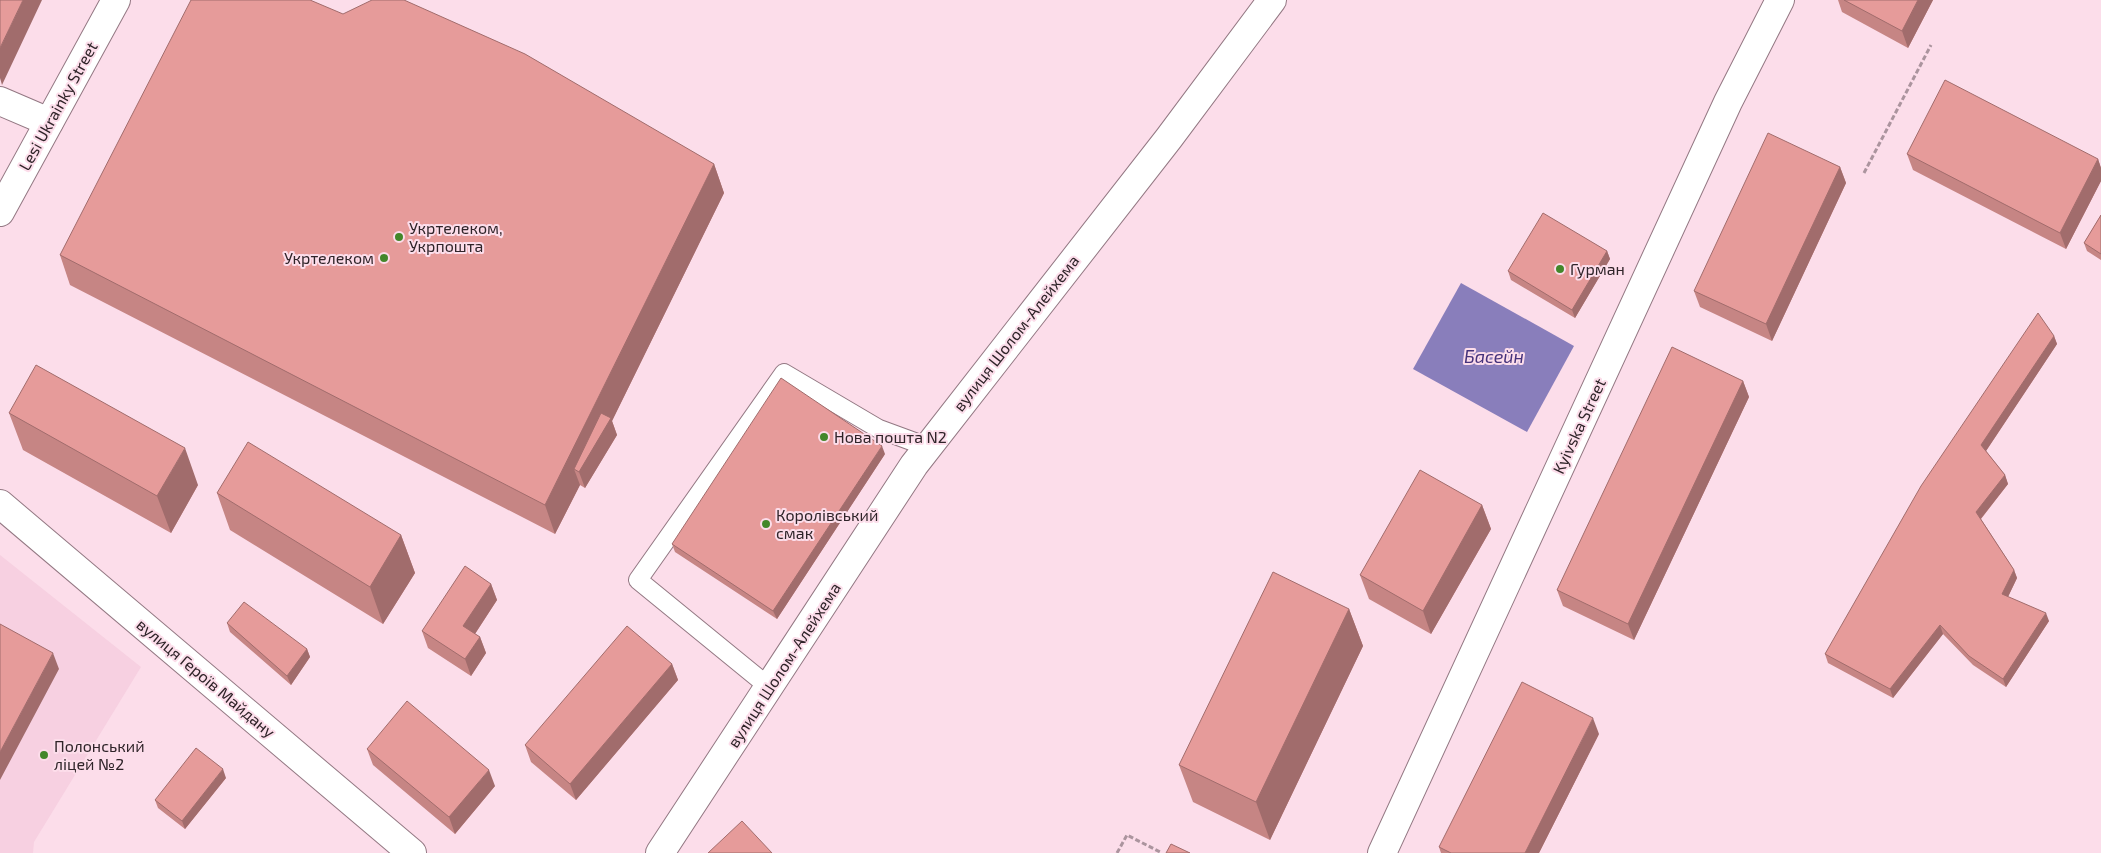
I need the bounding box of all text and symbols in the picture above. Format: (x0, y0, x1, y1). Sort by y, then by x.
street label: Lesi Ukrainky Street (14, 38, 101, 173)
place label: Укртелеком, Укрпошта (409, 218, 503, 255)
marker: Укртелеком, Укрпошта (393, 231, 405, 243)
place label: Укртелеком (284, 248, 374, 267)
street label: вулиця Шолом-Алейхема (949, 251, 1083, 415)
marker: Укртелеком (378, 252, 390, 264)
place label: Гурман (1570, 259, 1625, 279)
marker: Гурман (1554, 263, 1566, 275)
water label: Басейн (1464, 345, 1524, 367)
street label: Kyivska Street (1548, 375, 1609, 476)
place label: Нова пошта N2 (834, 427, 947, 446)
marker: Нова пошта N2 (818, 431, 830, 443)
place label: Королівський смак (776, 505, 878, 542)
marker: Королівський смак (760, 518, 772, 530)
street label: вулиця Шолом-Алейхема (723, 579, 845, 751)
street label: вулиця Героїв Майдану (133, 614, 280, 742)
place label: Полонський ліцей №2 (54, 736, 145, 773)
marker: Полонський ліцей №2 (38, 749, 50, 761)

